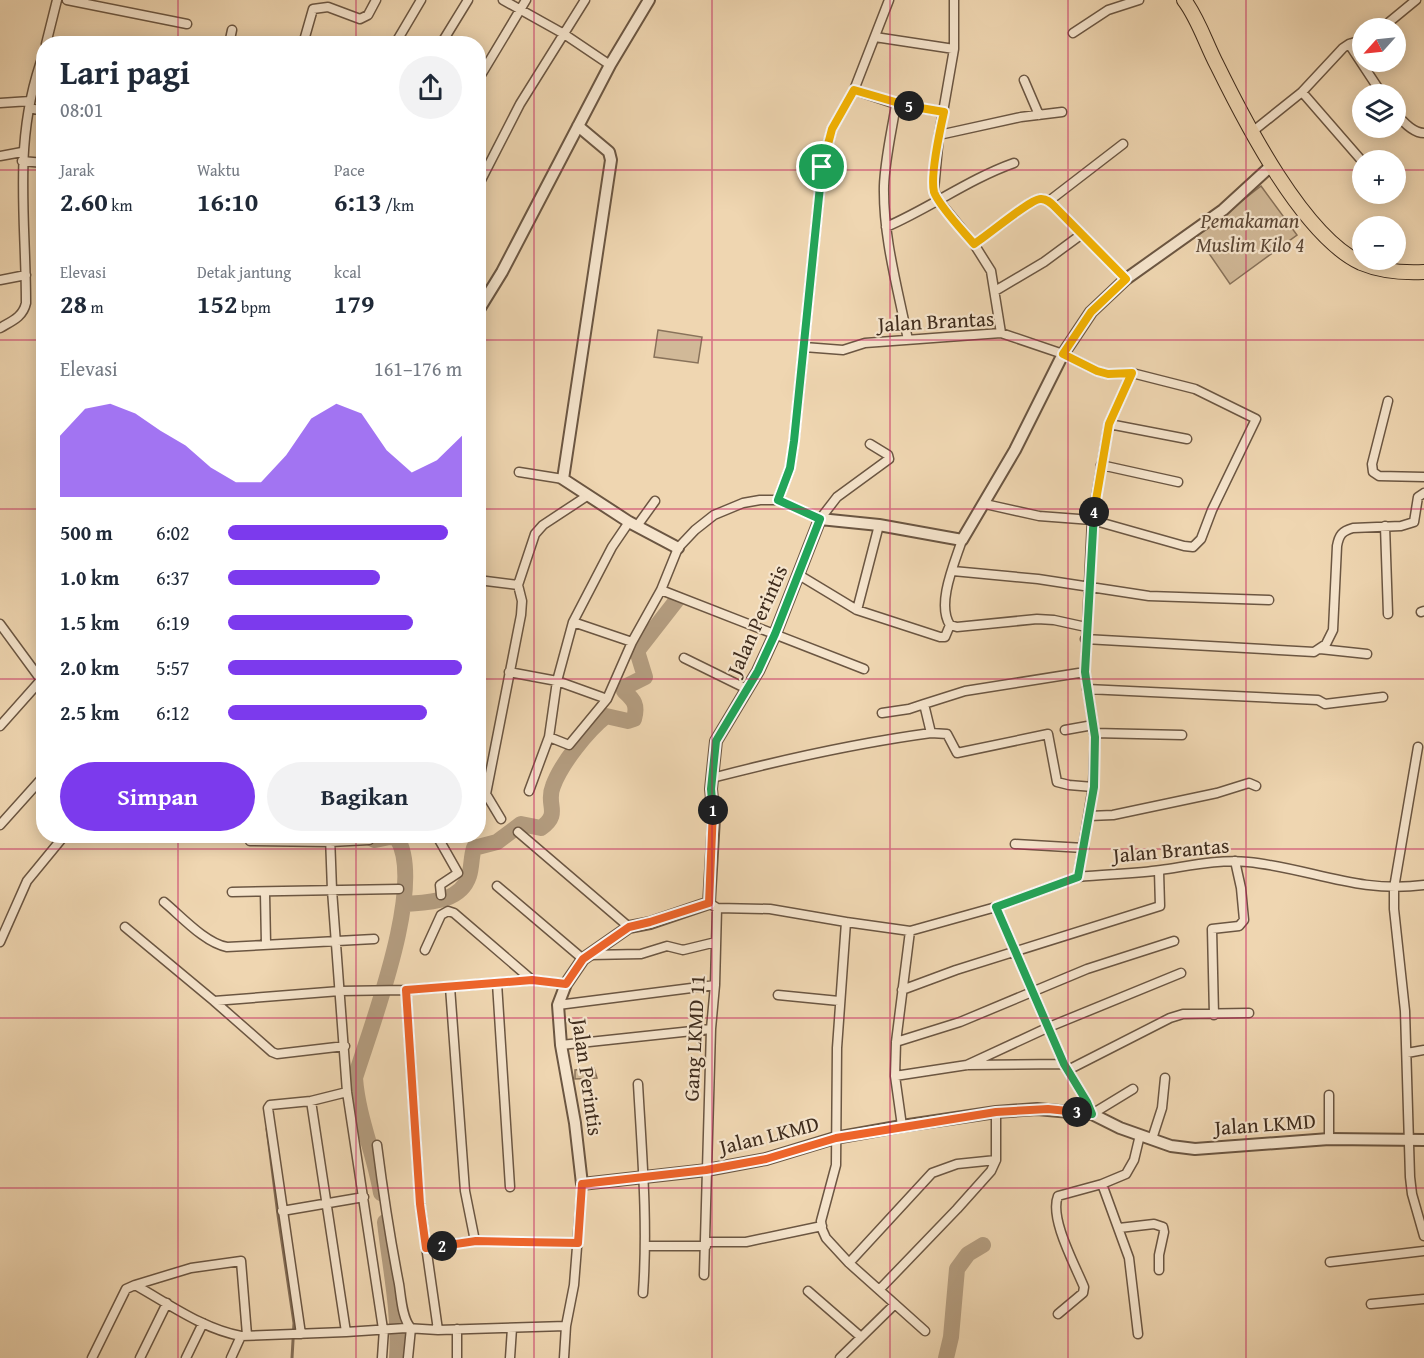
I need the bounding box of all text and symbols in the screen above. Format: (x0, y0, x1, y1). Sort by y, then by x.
north arrow (1352, 18, 1406, 72)
map controls (1352, 18, 1406, 270)
text: Lari pagi (60, 48, 190, 96)
button: share (399, 56, 462, 119)
button: layers (1352, 84, 1406, 138)
pin: 5 (894, 91, 924, 121)
text: 5 (905, 94, 913, 118)
text: 08:01 (60, 95, 103, 124)
pin (796, 141, 847, 192)
icon: arrive (805, 150, 838, 183)
button: + (1352, 150, 1406, 204)
text: Jarak (60, 158, 95, 182)
text: Waktu (197, 158, 240, 182)
text: Pace (334, 158, 365, 182)
text: 2.60 (60, 182, 108, 221)
text: 16:10 (197, 182, 258, 221)
text: 6:13 (334, 182, 382, 221)
text: km (108, 193, 132, 217)
text: /km (382, 193, 414, 217)
park label: Pemakaman Muslim Kilo 4 (1196, 205, 1304, 260)
button: − (1352, 216, 1406, 270)
text: Elevasi (60, 260, 106, 284)
text: Detak jantung (197, 260, 291, 284)
text: kcal (334, 260, 361, 284)
text: 28 (60, 284, 87, 323)
text: 152 (197, 284, 237, 323)
text: 179 (334, 284, 374, 323)
text: m (87, 295, 104, 319)
text: bpm (237, 295, 271, 319)
street label: Jalan Brantas (874, 302, 995, 340)
text: Elevasi (60, 354, 118, 383)
text: 161–176 m (374, 354, 462, 383)
pin: 4 (1079, 497, 1109, 527)
text: 4 (1090, 500, 1098, 524)
text: 500 m (60, 518, 113, 547)
text: 6:02 (156, 518, 190, 547)
street label: Jalan Perintis (718, 560, 795, 683)
text: 1.0 km (60, 563, 119, 592)
text: 6:37 (156, 563, 190, 592)
text: 1.5 km (60, 608, 119, 637)
text: 6:19 (156, 608, 190, 637)
text: 2.0 km (60, 653, 119, 682)
text: 5:57 (156, 653, 190, 682)
text: 2.5 km (60, 698, 119, 727)
text: 6:12 (156, 698, 190, 727)
button: Simpan (60, 762, 255, 831)
button: Bagikan (267, 762, 462, 831)
pin: 1 (698, 795, 728, 825)
text: 1 (709, 798, 717, 822)
street label: Jalan Brantas (1109, 829, 1230, 871)
street label: Gang LKMD 11 (675, 974, 713, 1102)
street label: Jalan Perintis (564, 1013, 612, 1138)
pin: 3 (1062, 1097, 1092, 1127)
text: 3 (1073, 1100, 1081, 1124)
street label: Jalan LKMD (1210, 1105, 1317, 1143)
street label: Jalan LKMD (713, 1108, 822, 1163)
pin: 2 (427, 1231, 457, 1261)
text: 2 (438, 1234, 446, 1258)

